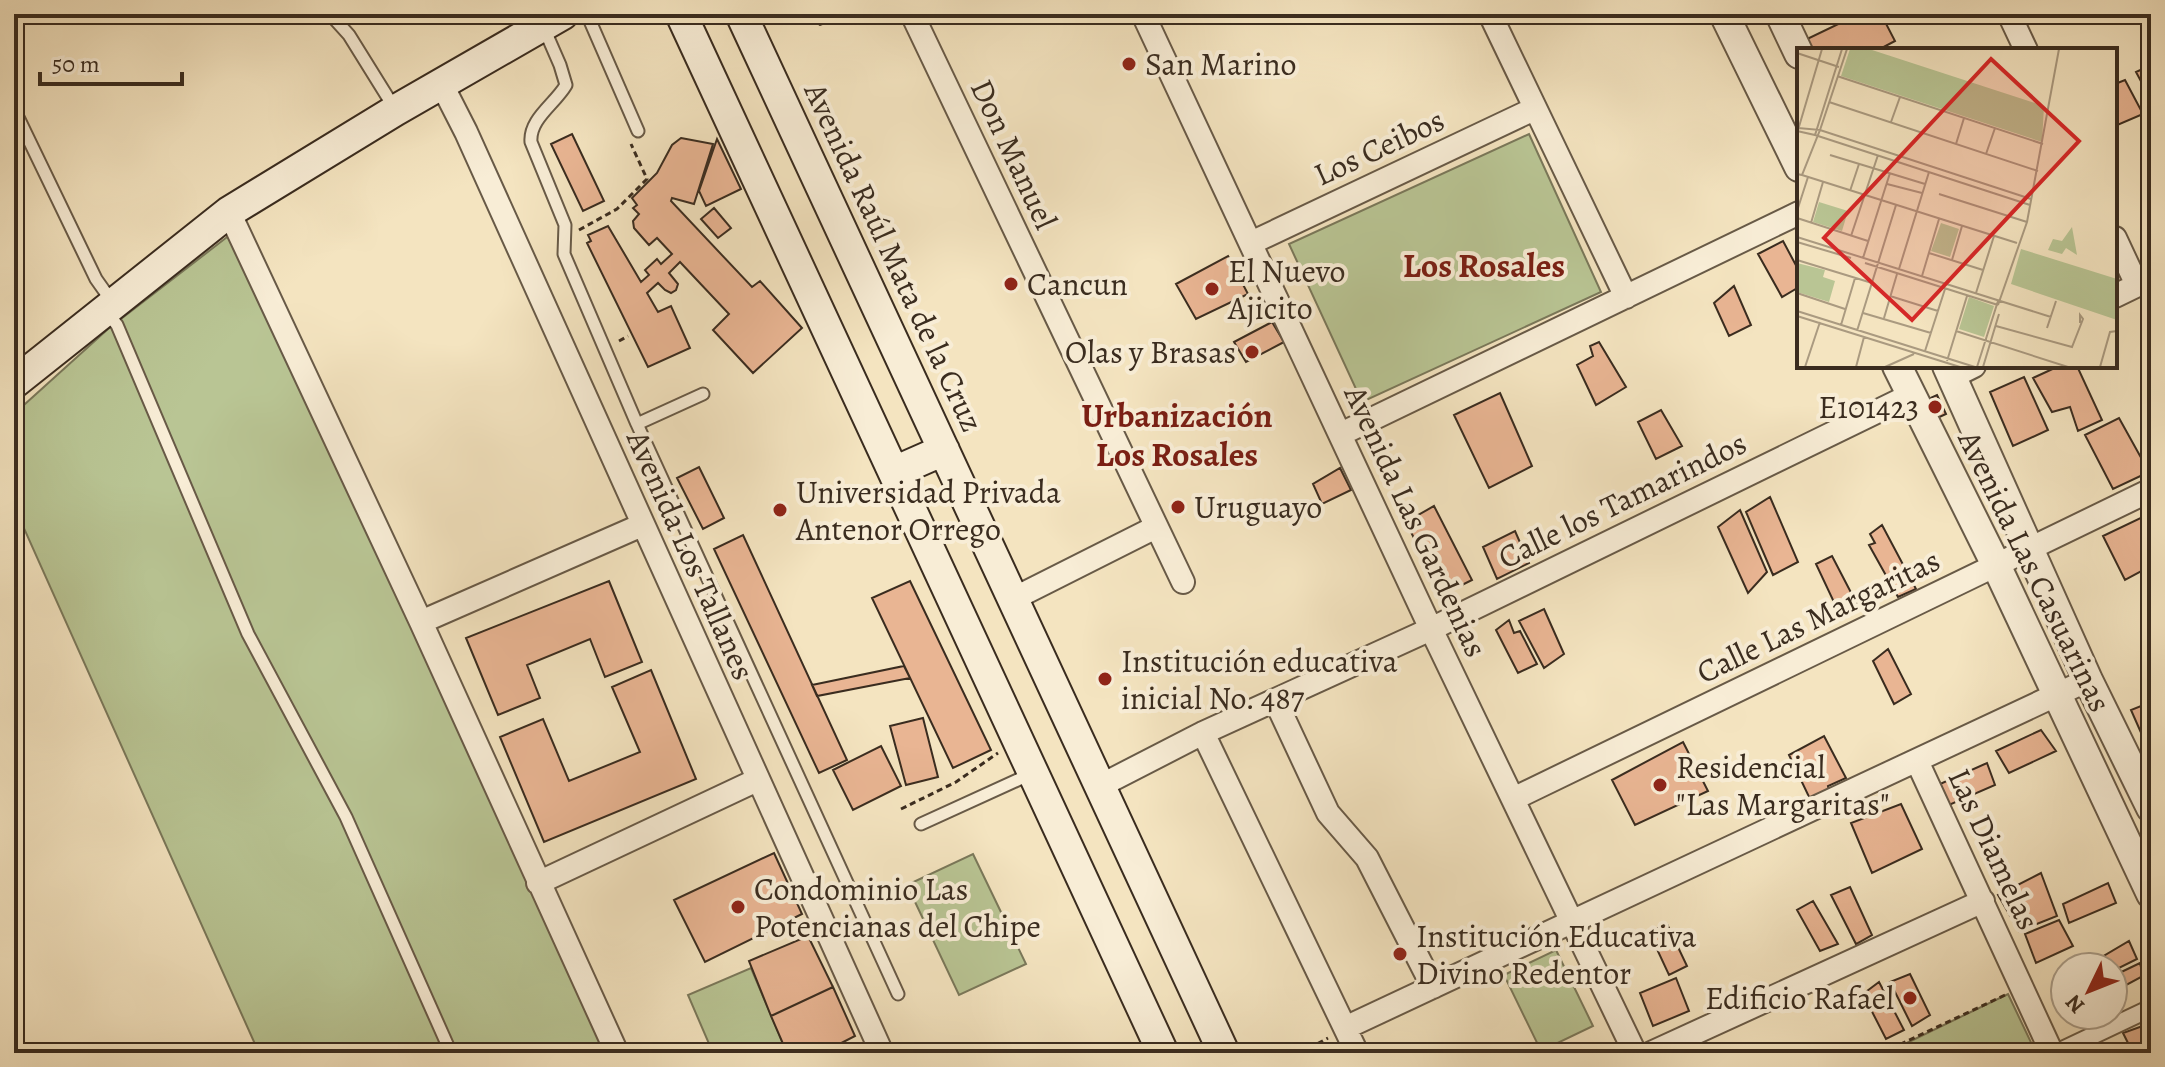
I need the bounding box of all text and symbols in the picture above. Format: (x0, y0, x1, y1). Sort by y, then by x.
scale bar (40, 36, 182, 86)
place label: San Marino (1145, 42, 1297, 86)
text: 50 m (52, 48, 100, 80)
inset map (1797, 48, 2117, 368)
marker: San Marino (1120, 55, 1138, 73)
street label: Don Manuel (960, 72, 1068, 236)
street label: Avenida Raúl Mata de la Cruz (793, 74, 994, 439)
street label: Los Ceibos (1307, 98, 1451, 196)
district label: Los Rosales (1403, 242, 1565, 289)
place label: El Nuevo Ajicito (1227, 249, 1345, 330)
place label: Cancun (1027, 262, 1128, 306)
marker: Cancun (1002, 275, 1020, 293)
marker: El Nuevo Ajicito (1203, 280, 1221, 298)
place label: Olas y Brasas (1065, 330, 1236, 374)
marker: Olas y Brasas (1243, 343, 1261, 361)
street label: Avenida Las Gardenias (1333, 377, 1498, 664)
place label: E101423 (1818, 385, 1919, 429)
district label: Urbanización Los Rosales (1081, 392, 1273, 478)
marker: E101423 (1926, 398, 1944, 416)
street label: Calle los Tamarindos (1490, 421, 1754, 579)
street label: Avenida Los Tallanes (616, 422, 766, 687)
street label: Avenida Las Casuarinas (1947, 422, 2122, 719)
place label: Universidad Privada Antenor Orrego (795, 470, 1061, 551)
place label: Uruguayo (1194, 485, 1322, 529)
marker: Uruguayo (1169, 498, 1187, 516)
marker: Universidad Privada Antenor Orrego (771, 501, 789, 519)
street label: Calle Las Margaritas (1689, 538, 1947, 694)
place label: Institución educativa inicial No. 487 (1121, 639, 1398, 720)
marker: Institución educativa inicial No. 487 (1096, 670, 1114, 688)
place label: Residencial "Las Margaritas" (1676, 745, 1890, 826)
street label: Las Diamelas (1937, 761, 2051, 937)
marker: Residencial "Las Margaritas" (1651, 776, 1669, 794)
place label: Condominio Las Potencianas del Chipe (754, 867, 1041, 948)
marker: Condominio Las Potencianas del Chipe (729, 898, 747, 916)
place label: Institución Educativa Divino Redentor (1416, 914, 1697, 995)
marker: Institución Educativa Divino Redentor (1391, 945, 1409, 963)
north arrow (2049, 951, 2129, 1031)
place label: Edificio Rafael (1705, 976, 1894, 1020)
text: N (2059, 988, 2092, 1020)
marker: Edificio Rafael (1901, 989, 1919, 1007)

